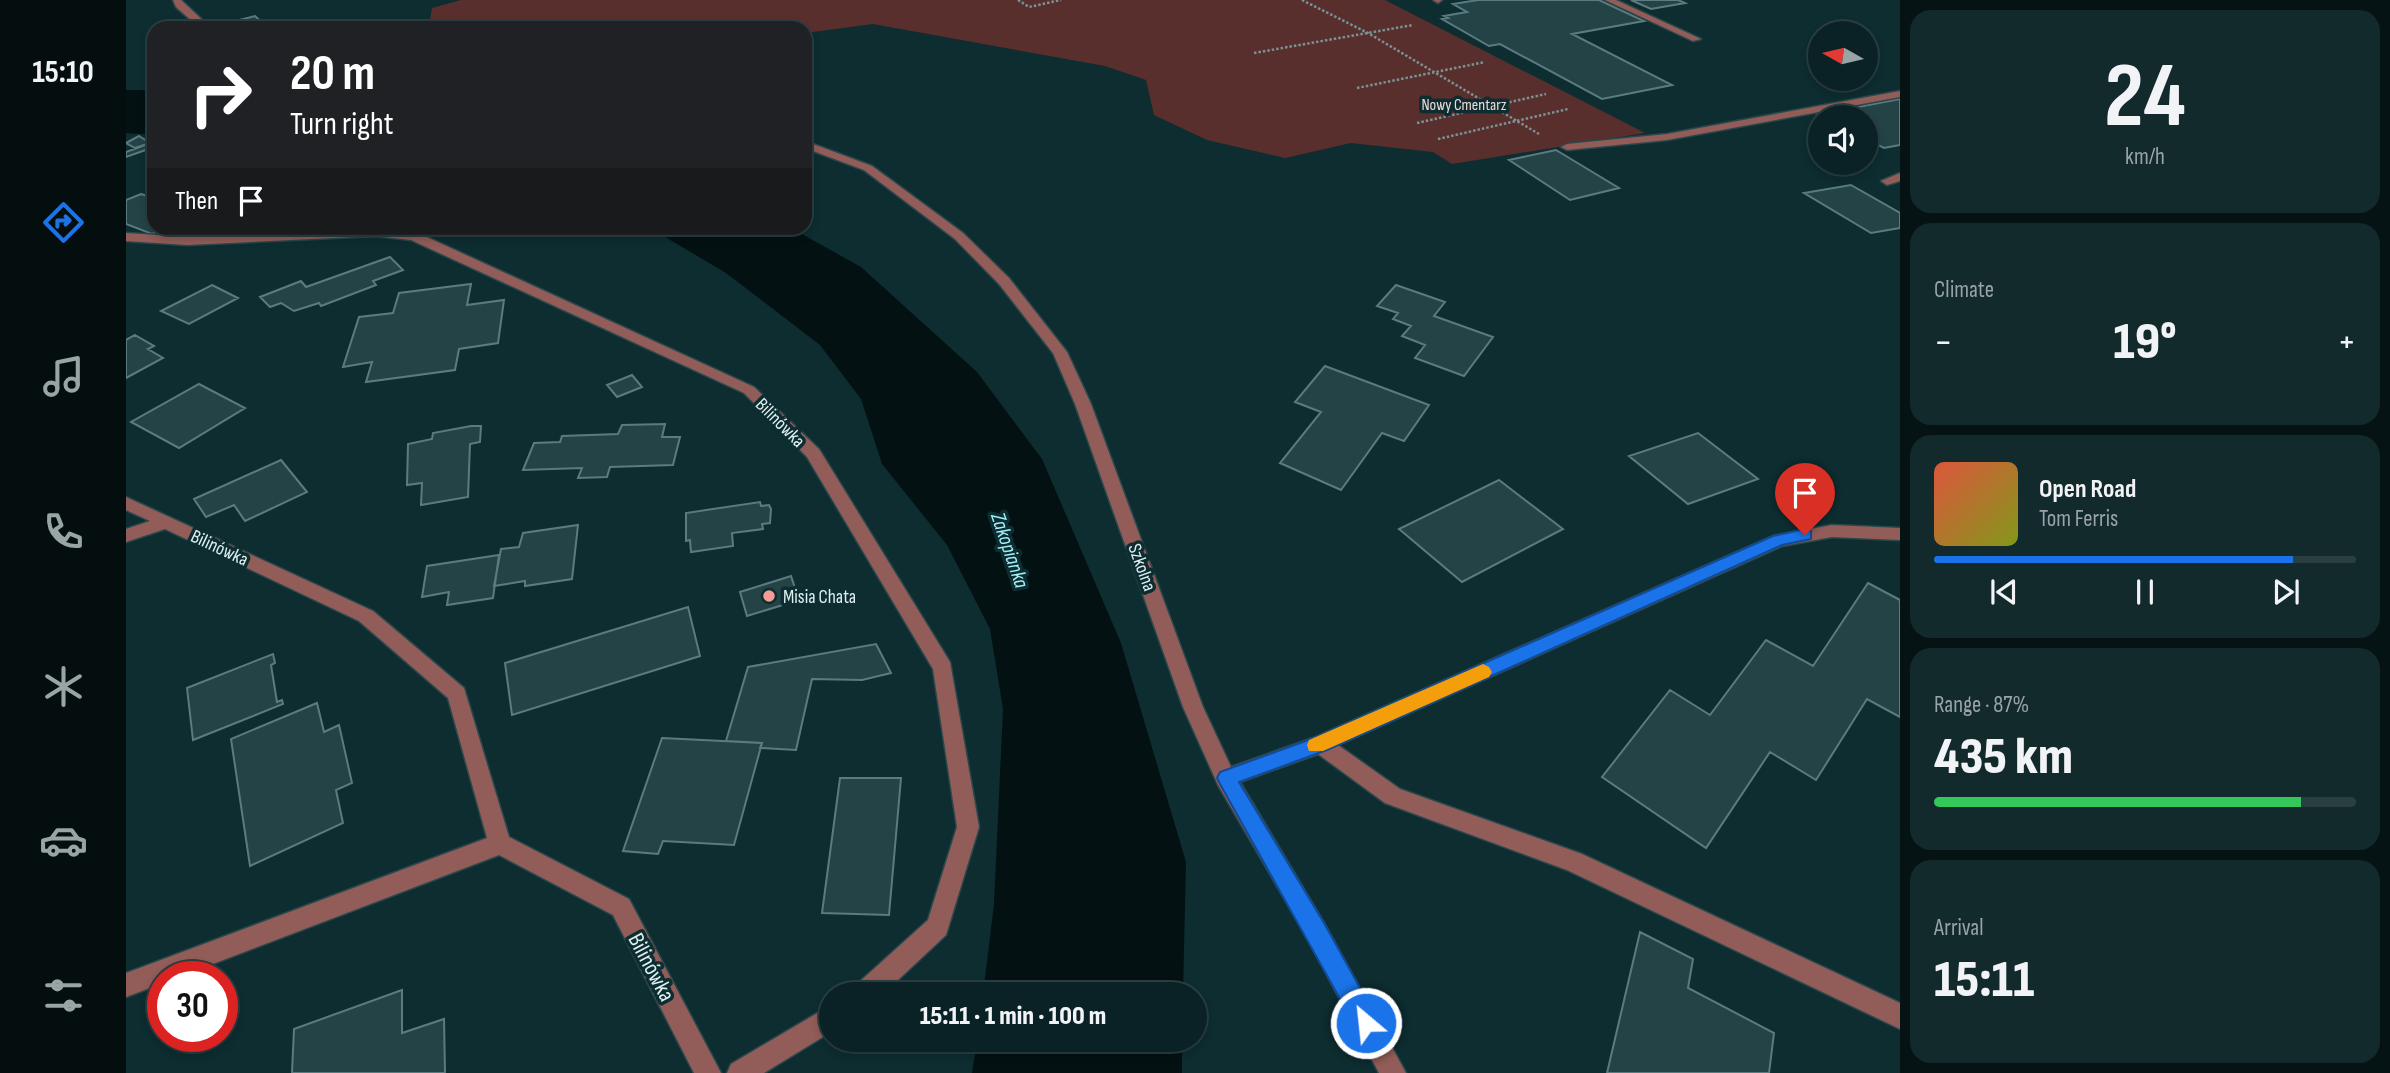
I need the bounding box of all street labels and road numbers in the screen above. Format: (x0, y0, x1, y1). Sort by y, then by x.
street label: Bilinówka (750, 393, 810, 453)
street label: Bilinówka (187, 525, 252, 572)
street label: Szkolna (1122, 541, 1161, 594)
street label: Bilinówka (622, 928, 681, 1006)

